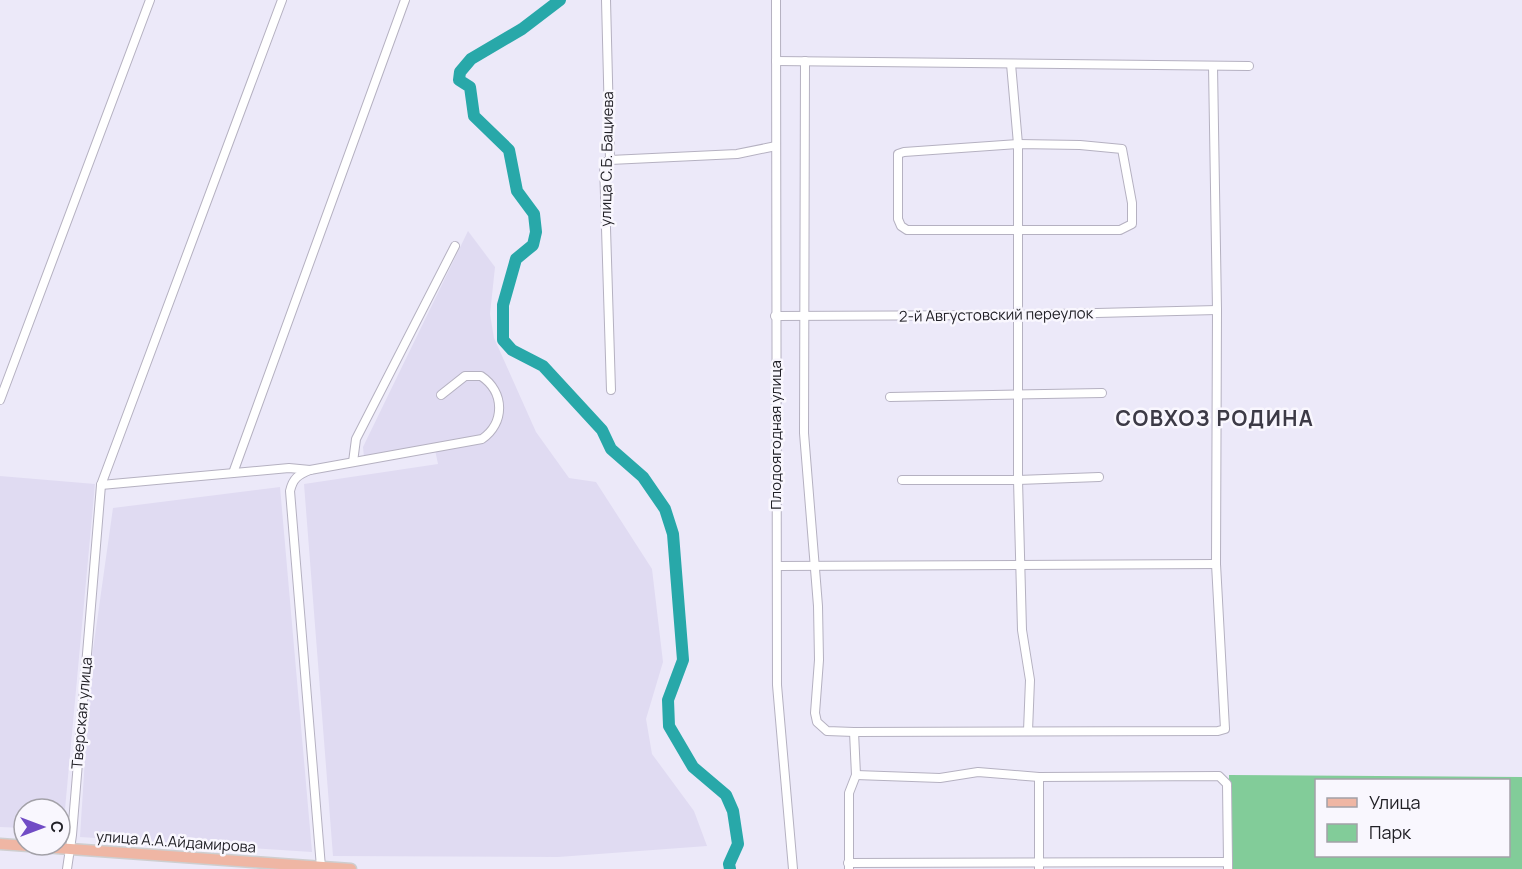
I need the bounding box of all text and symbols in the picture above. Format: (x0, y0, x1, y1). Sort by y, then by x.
street label: улица С.Б. Бациева (595, 91, 618, 227)
street label: 2-й Августовский переулок (899, 302, 1094, 327)
street label: Плодоягодная улица (765, 360, 786, 510)
district label: СОВХОЗ РОДИНА (1116, 404, 1314, 432)
street label: Тверская улица (66, 656, 97, 770)
legend (1315, 779, 1510, 857)
text: Улица (1369, 790, 1421, 814)
north arrow (12, 797, 72, 857)
text: Парк (1369, 820, 1412, 844)
text: С (46, 821, 68, 833)
street label: улица А.А.Айдамирова (95, 825, 257, 858)

